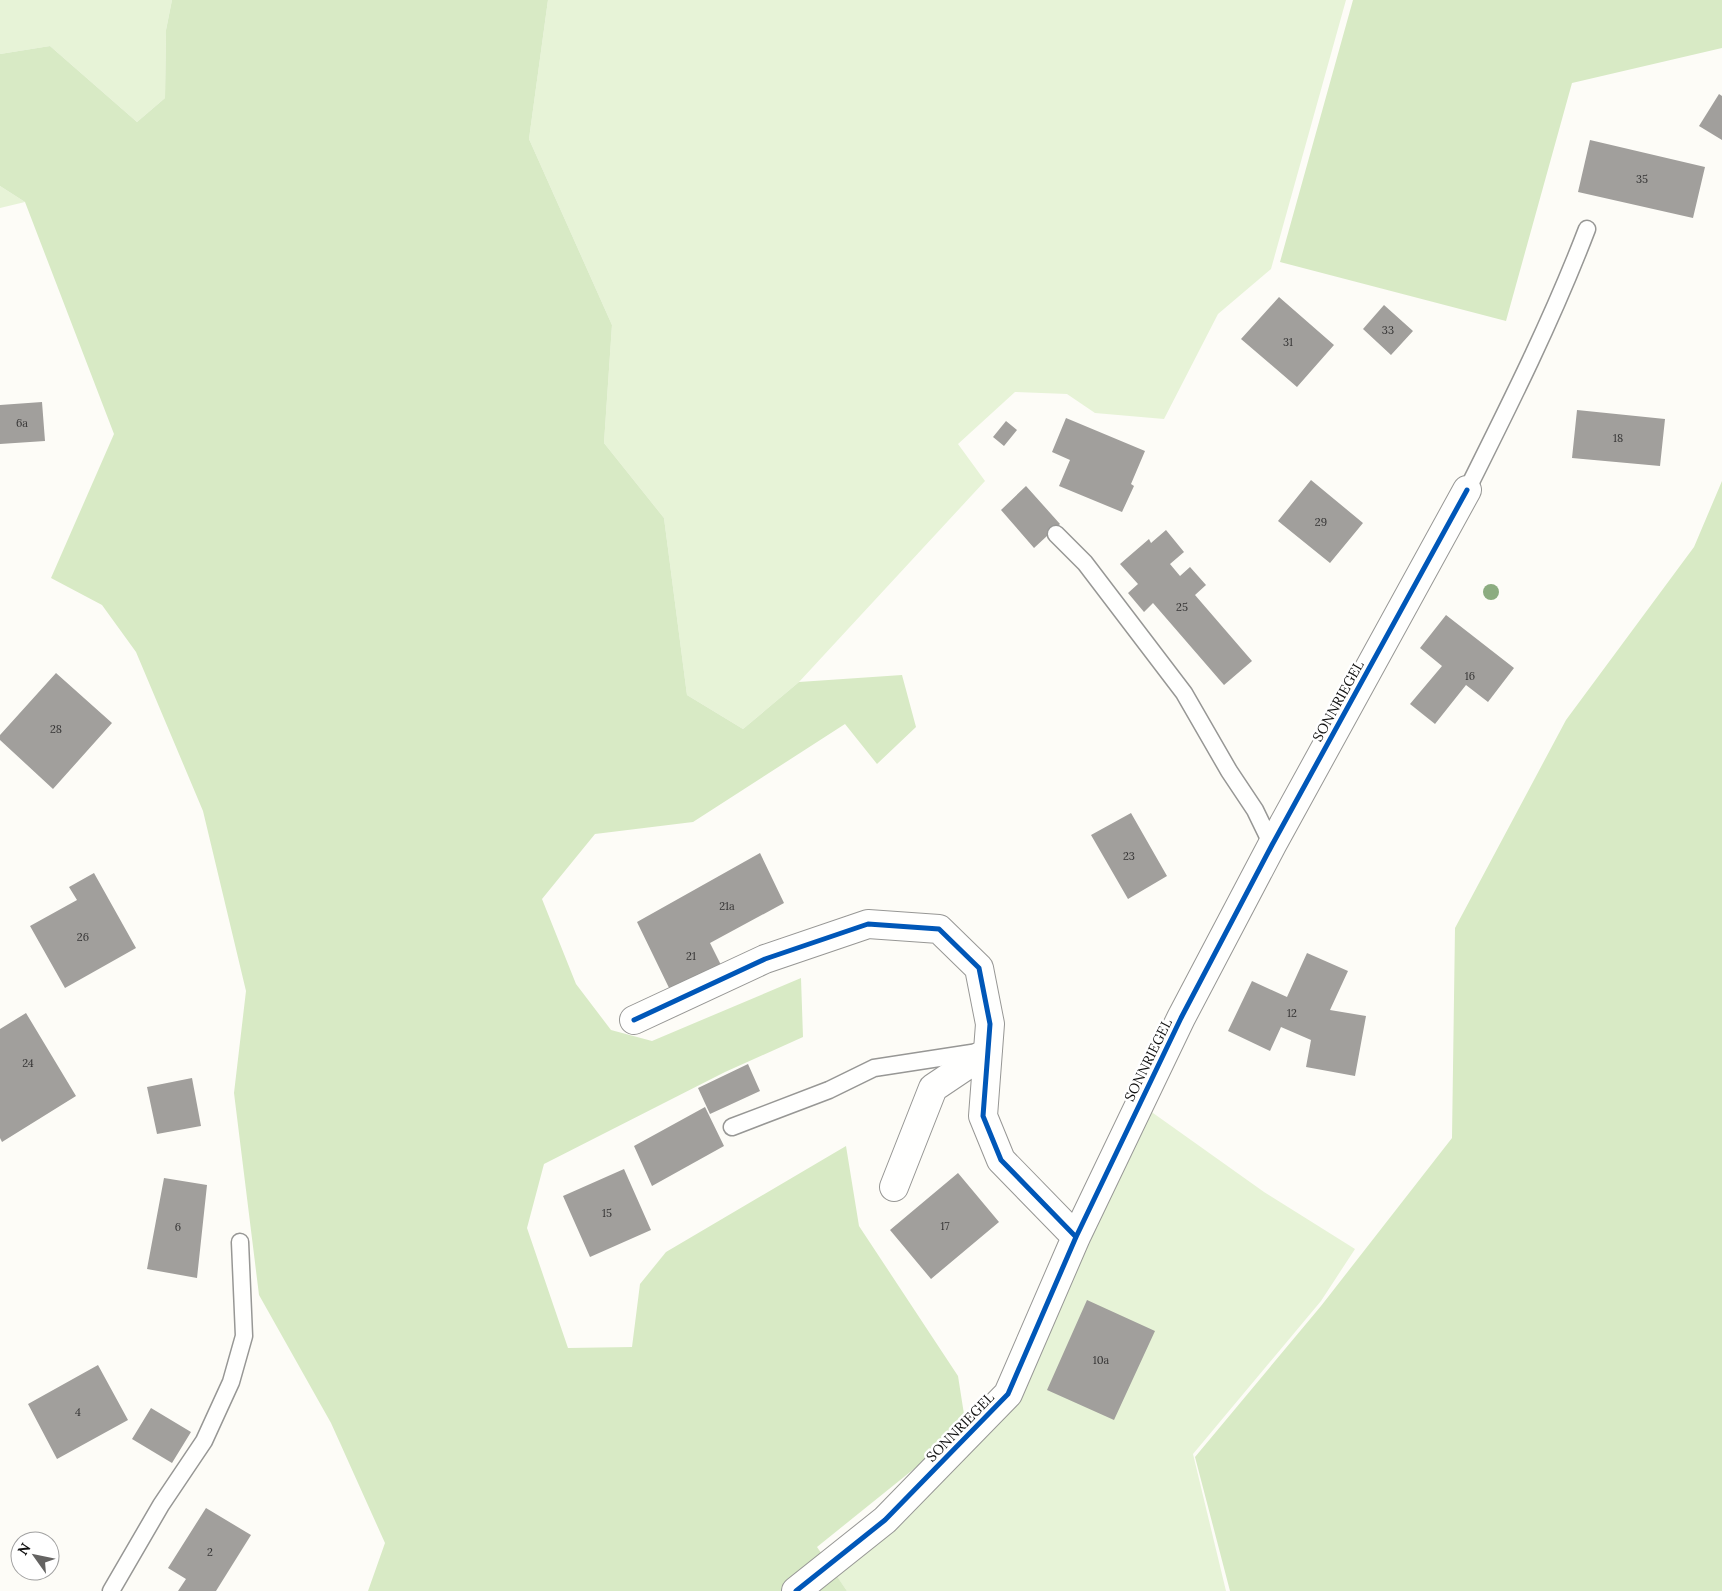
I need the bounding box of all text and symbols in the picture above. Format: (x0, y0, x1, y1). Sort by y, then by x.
house number: 35 (1636, 172, 1648, 186)
house number: 33 (1382, 323, 1394, 337)
house number: 31 (1283, 335, 1293, 349)
house number: 6a (16, 416, 28, 430)
house number: 18 (1613, 431, 1623, 445)
house number: 29 (1315, 515, 1327, 529)
house number: 25 (1176, 600, 1188, 614)
street label: SONNRIEGEL (1308, 657, 1368, 745)
house number: 16 (1465, 669, 1475, 683)
house number: 28 (50, 722, 62, 736)
house number: 23 (1123, 849, 1135, 863)
house number: 21a (719, 899, 735, 913)
house number: 26 (77, 930, 89, 944)
house number: 21 (686, 949, 696, 963)
house number: 12 (1287, 1006, 1297, 1020)
street label: SONNRIEGEL (1120, 1016, 1176, 1104)
house number: 24 (22, 1056, 34, 1070)
house number: 15 (602, 1206, 612, 1220)
house number: 17 (940, 1219, 950, 1233)
house number: 6 (175, 1220, 181, 1234)
house number: 10a (1093, 1353, 1110, 1367)
street label: SONNRIEGEL (922, 1388, 998, 1466)
house number: 4 (75, 1405, 81, 1419)
north arrow (10, 1531, 60, 1581)
text: N (14, 1539, 35, 1558)
house number: 2 (207, 1545, 213, 1559)

